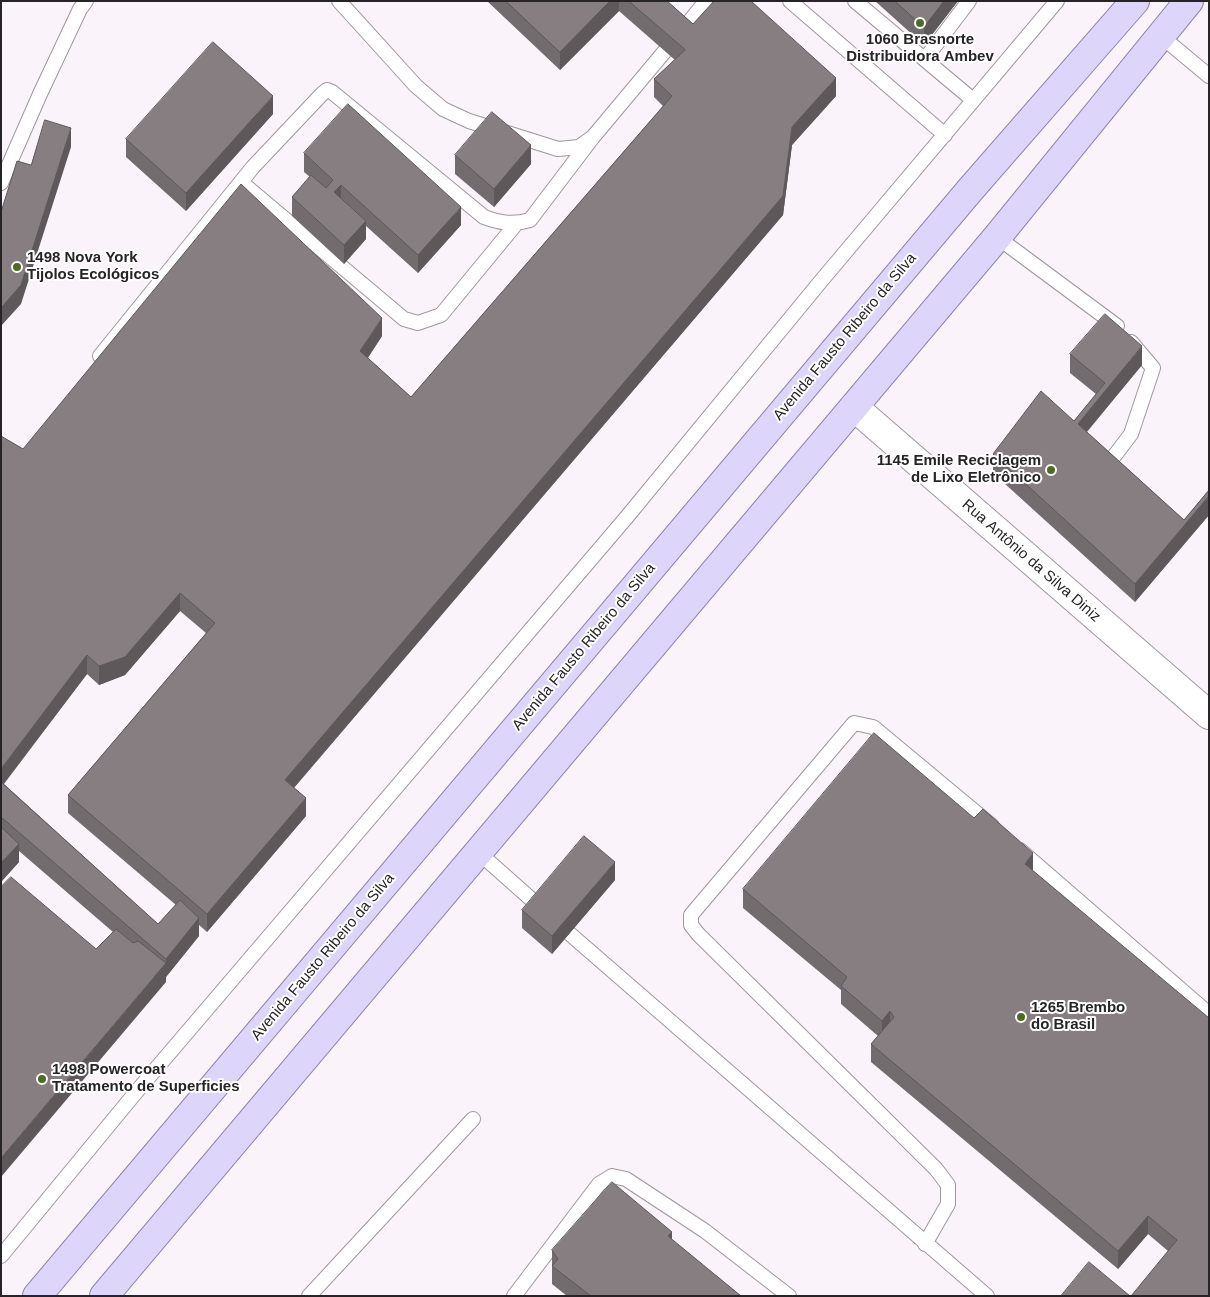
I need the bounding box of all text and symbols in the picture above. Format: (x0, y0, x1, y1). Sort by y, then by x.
marker: 1060 Brasnorte Distribuidora Ambev (914, 17, 926, 29)
place label: 1060 Brasnorte Distribuidora Ambev (846, 31, 994, 66)
place label: 1498 Nova York Tijolos Ecológicos (27, 249, 159, 284)
street label: Avenida Fausto Ribeiro da Silva (770, 250, 920, 424)
marker: 1498 Nova York Tijolos Ecológicos (11, 261, 23, 273)
place label: 1145 Emile Reciclagem de Lixo Eletrônico (877, 452, 1041, 487)
marker: 1145 Emile Reciclagem de Lixo Eletrônico (1045, 464, 1057, 476)
street label: Rua Antônio da Silva Diniz (958, 496, 1104, 626)
street label: Avenida Fausto Ribeiro da Silva (509, 560, 659, 734)
street label: Avenida Fausto Ribeiro da Silva (248, 870, 398, 1044)
place label: 1265 Brembo do Brasil (1031, 999, 1125, 1034)
marker: 1265 Brembo do Brasil (1015, 1011, 1027, 1023)
place label: 1498 Powercoat Tratamento de Superficies (52, 1061, 240, 1096)
marker: 1498 Powercoat Tratamento de Superficies (36, 1073, 48, 1085)

